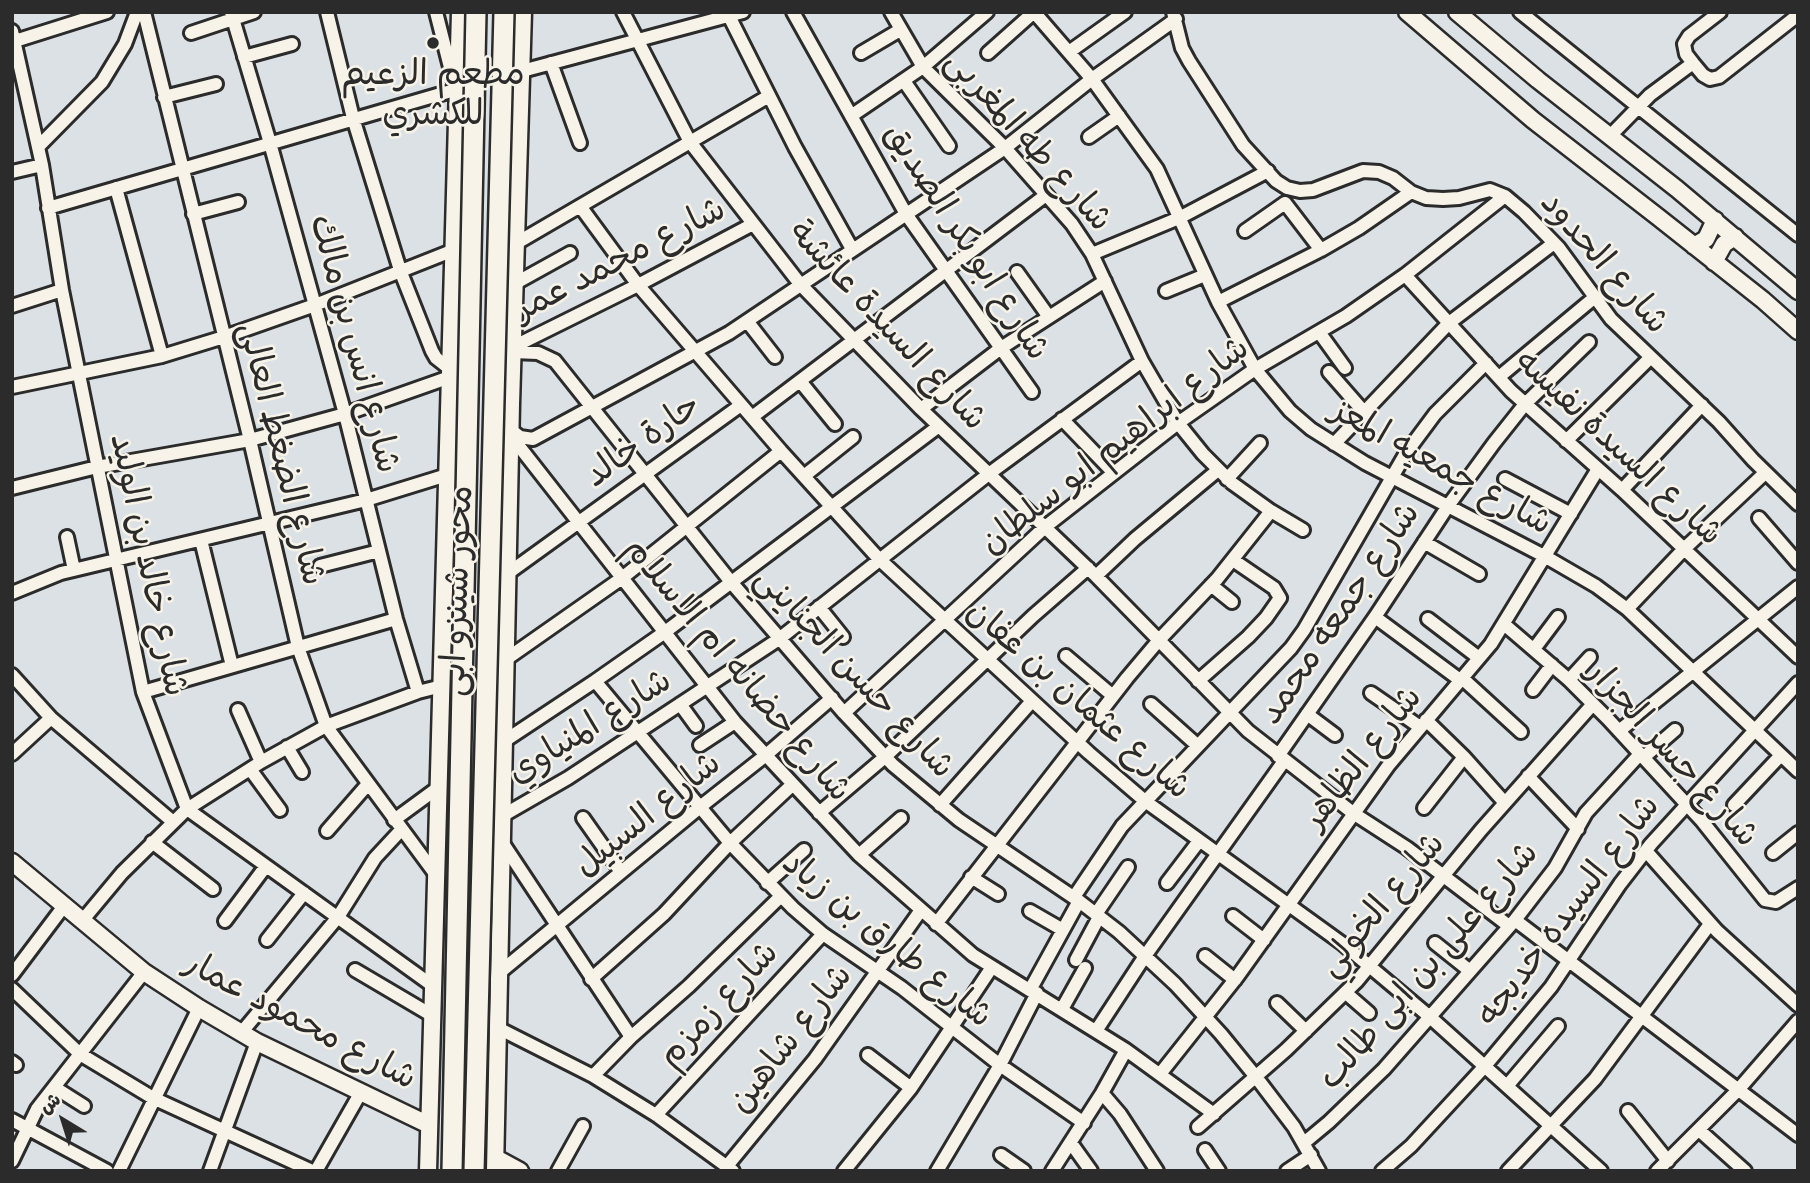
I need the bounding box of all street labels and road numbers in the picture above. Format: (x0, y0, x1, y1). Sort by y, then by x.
street label: شارع طه المغربى (935, 41, 1121, 241)
street label: شارع ابو بكر الصديق (874, 115, 1058, 369)
street label: شارع الحدود (1530, 183, 1678, 343)
street label: شارع محمد عمر (507, 189, 733, 331)
street label: شارع انس بن مالك (299, 210, 409, 478)
street label: شارع السيدة عائشة (779, 212, 995, 440)
street label: شارع الضغط العالى (228, 318, 334, 590)
street label: شارع ابراهيم ابو سلطان (972, 328, 1258, 564)
street label: شارع السيدة نفيسه (1505, 341, 1731, 555)
street label: حارة خالد (576, 385, 710, 497)
street label: شارع جمعيه المعز (1323, 389, 1559, 545)
street label: شارع خالد بن الوليد (100, 430, 196, 700)
street label: محور شينزو ابى (433, 484, 483, 698)
street label: شارع جمعه محمد (1250, 495, 1430, 733)
street label: شارع حضانه ام الاسلام (614, 529, 860, 811)
street label: شارع حسن الجنايني (745, 558, 963, 788)
street label: شارع عثمان بن عفان (957, 591, 1199, 809)
street label: شارع جسر الجزار (1577, 652, 1767, 856)
street label: شارع المنياوي (500, 660, 680, 794)
street label: شارع الظاهر (1294, 678, 1432, 838)
street label: شارع السبيل (566, 743, 730, 887)
street label: شارع السيده خديجه (1468, 787, 1670, 1035)
street label: شارع الخولي (1309, 824, 1455, 986)
street label: شارع على بن ابى طالب (1310, 833, 1548, 1099)
street label: شارع طارق بن زياد (773, 842, 1001, 1038)
street label: شارع زمزم (650, 933, 788, 1077)
street label: شارع محمود عمار (176, 942, 424, 1100)
street label: شارع شاهين (720, 956, 862, 1122)

